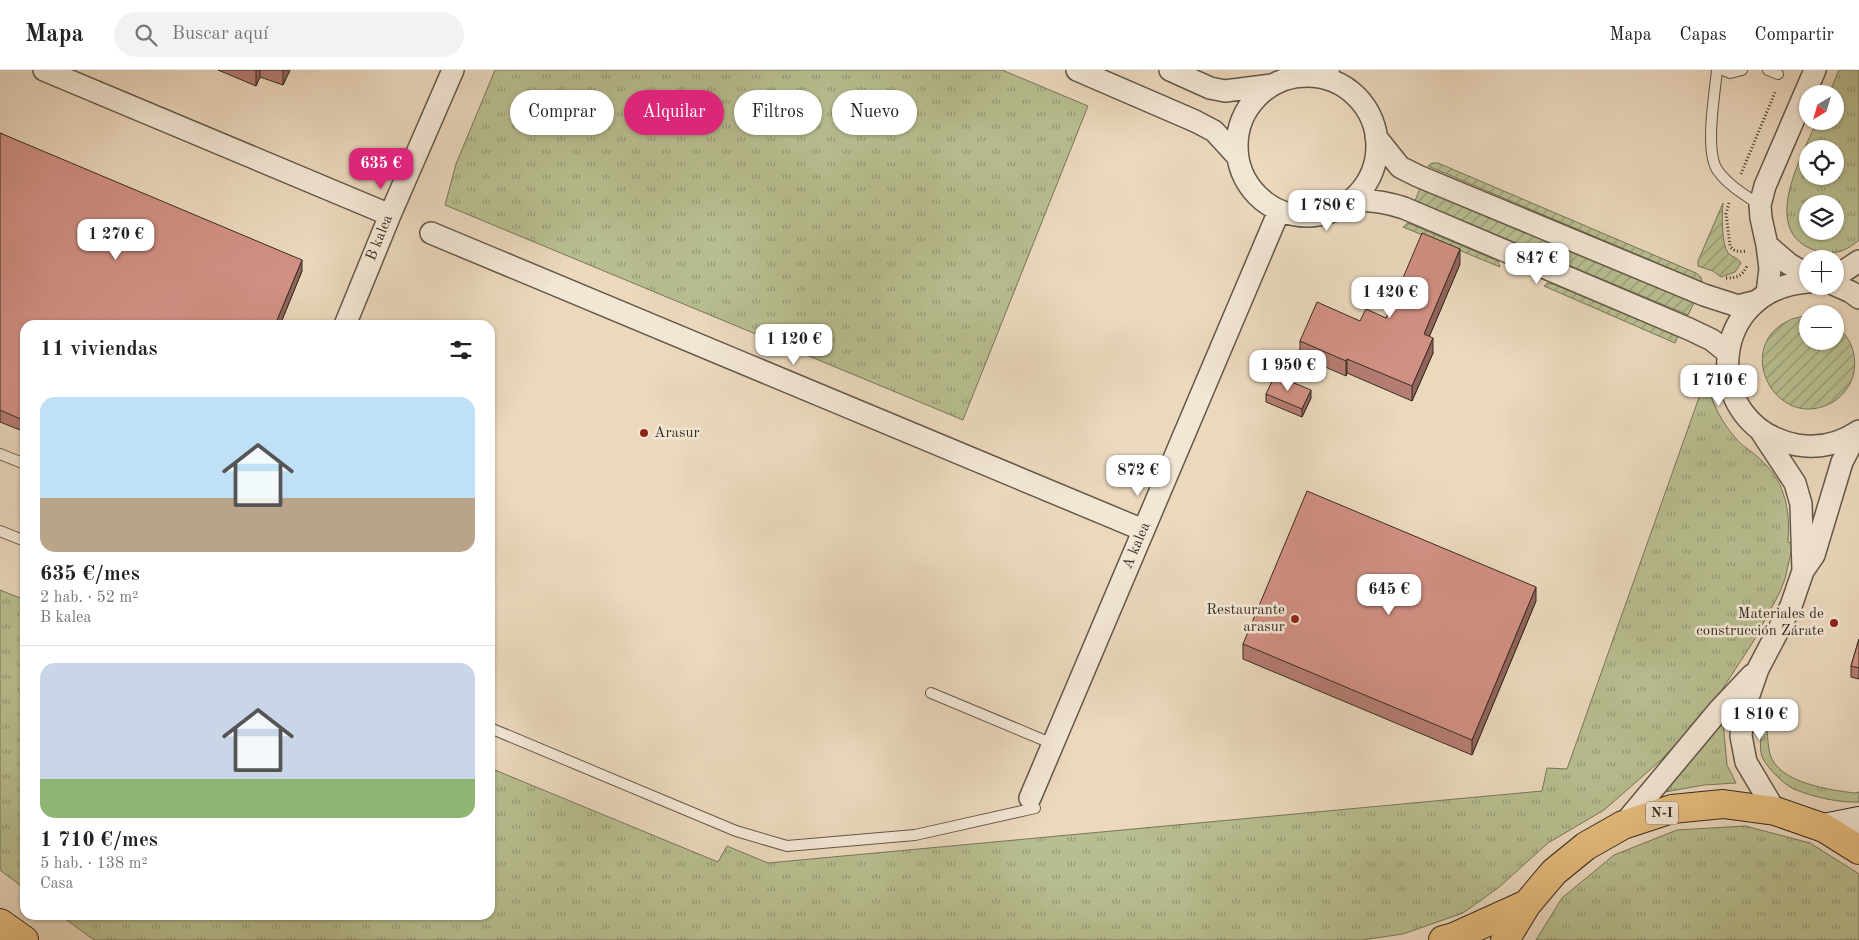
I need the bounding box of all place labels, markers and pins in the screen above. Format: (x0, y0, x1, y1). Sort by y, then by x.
pin: 635 € (346, 148, 416, 190)
pin: 1 780 € (1281, 190, 1373, 232)
pin: 1 270 € (70, 218, 162, 261)
pin: 847 € (1502, 242, 1572, 285)
pin: 1 420 € (1344, 276, 1436, 319)
pin: 1 120 € (748, 324, 840, 366)
pin: 1 950 € (1242, 350, 1334, 392)
pin: 1 710 € (1673, 364, 1765, 407)
place label: Arasur (654, 426, 700, 441)
marker: Arasur (638, 427, 650, 439)
pin: 872 € (1103, 454, 1173, 497)
pin: 645 € (1354, 574, 1424, 616)
place label: Restaurante arasur (1206, 603, 1285, 635)
place label: Materiales de construcción Zárate (1696, 607, 1824, 639)
marker: Restaurante arasur (1289, 613, 1301, 625)
marker: Materiales de construcción Zárate (1828, 617, 1840, 629)
pin: 1 810 € (1714, 698, 1806, 741)

